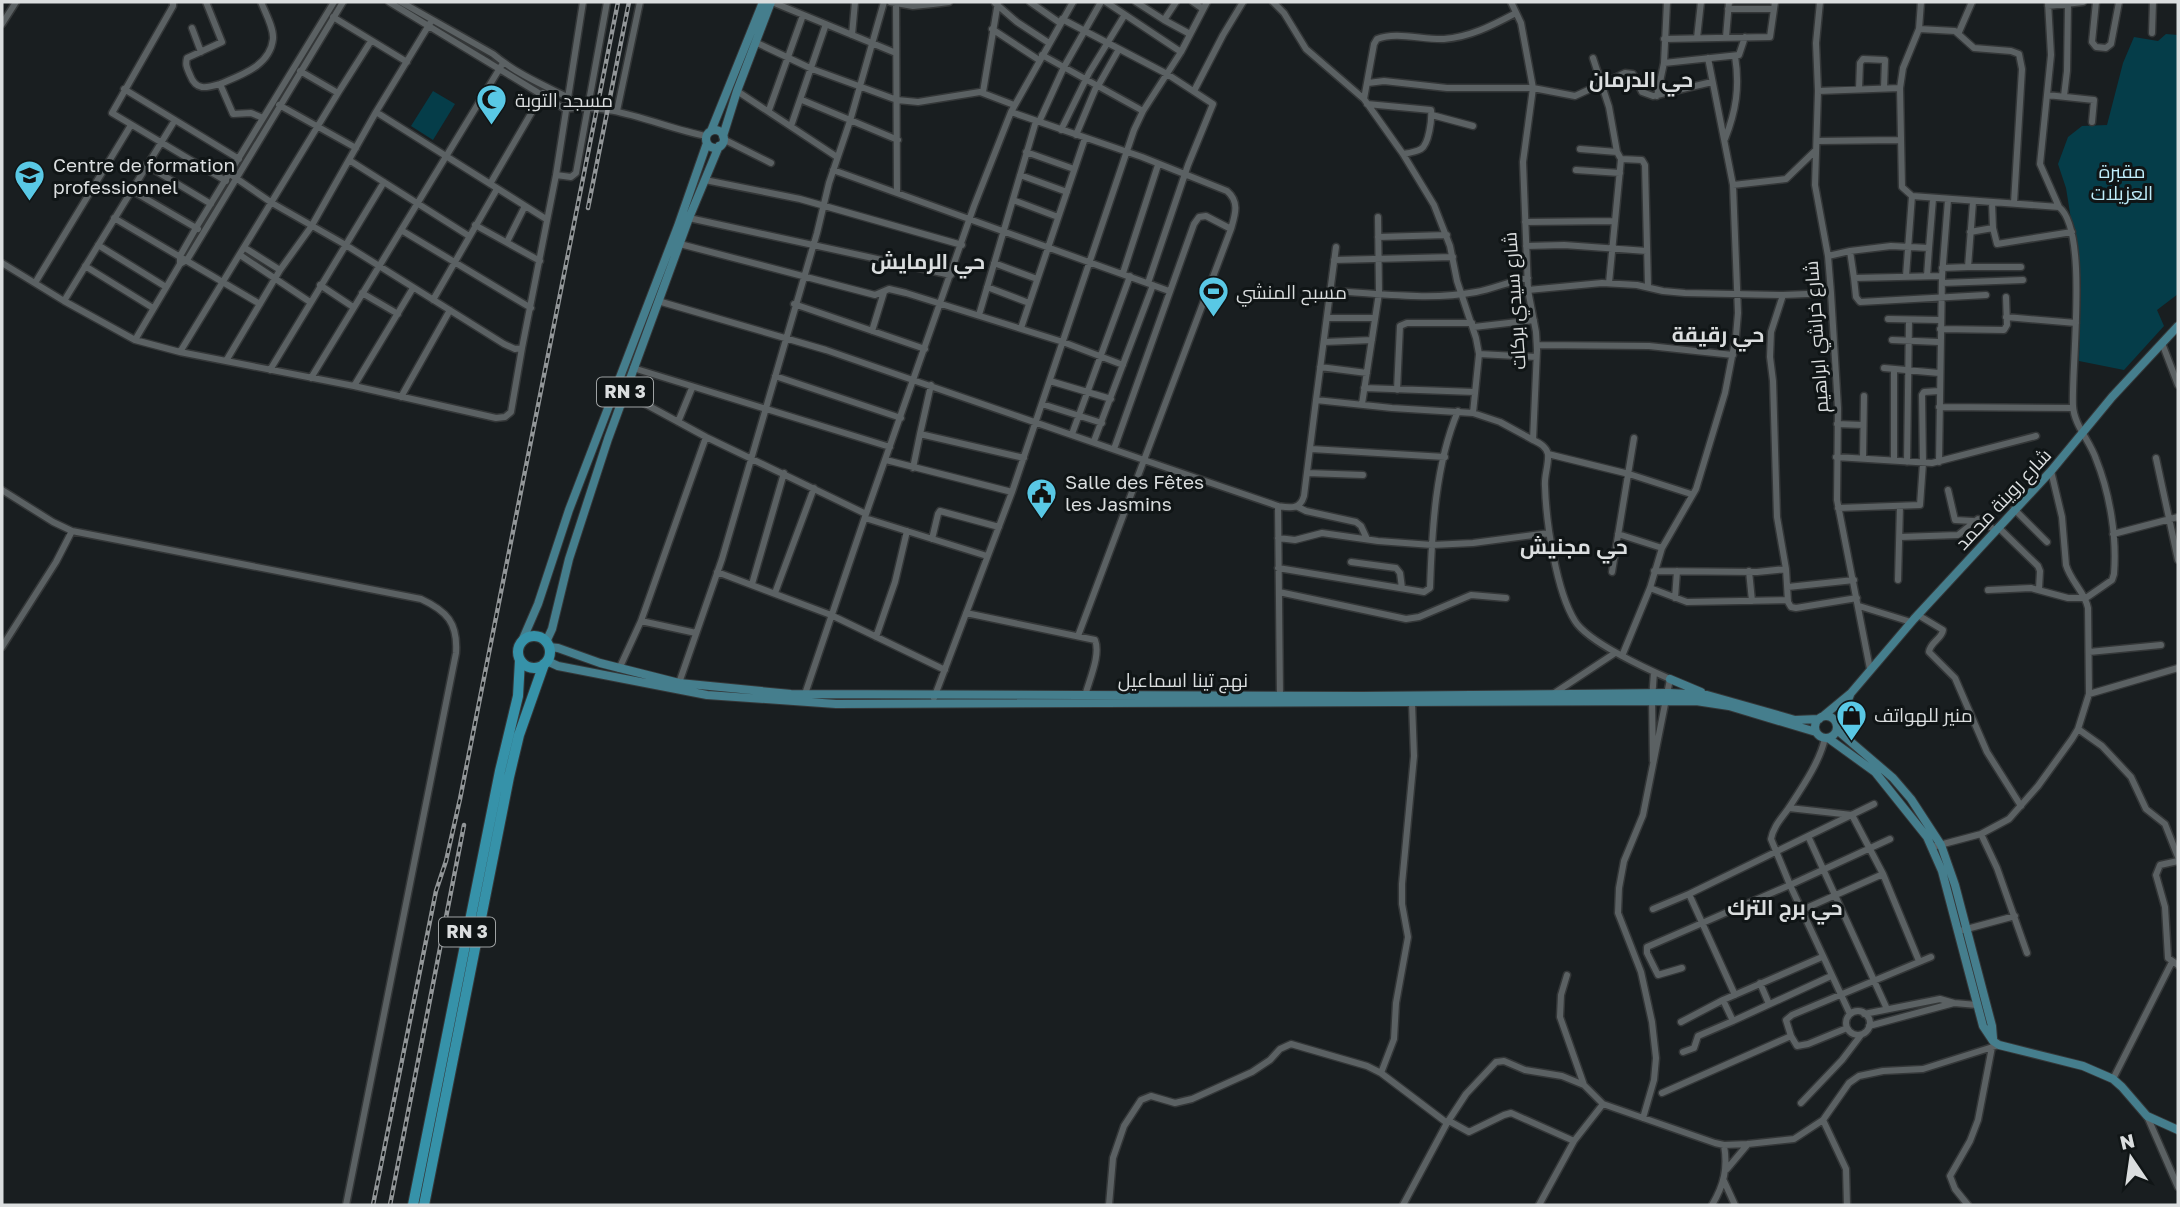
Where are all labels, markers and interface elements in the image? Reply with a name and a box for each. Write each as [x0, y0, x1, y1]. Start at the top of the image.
district label: حي الدرمان [1589, 66, 1693, 97]
mosque icon: مسجد التوبة [475, 83, 509, 127]
place label: مسجد التوبة [515, 88, 613, 112]
place label: Centre de formation professionnel [53, 153, 235, 198]
school or university icon: Centre de formation professionnel [13, 159, 47, 203]
park label: مقبرة العزيلات [2091, 159, 2153, 205]
street label: شارع سيدي بركات [1497, 231, 1534, 371]
district label: حي الرمايش [871, 248, 985, 279]
street label: شارع خراشي ابراهيم [1799, 260, 1836, 414]
sports icon: مسبح المنشي [1196, 275, 1230, 319]
place label: مسبح المنشي [1236, 280, 1347, 307]
district label: حي رقيقة [1672, 321, 1764, 352]
road number: RN 3 [597, 378, 653, 406]
street label: شارع روينة محمد [1950, 443, 2058, 556]
place label: Salle des Fêtes les Jasmins [1065, 470, 1204, 515]
public building icon: Salle des Fêtes les Jasmins [1025, 476, 1059, 520]
district label: حي مجنيش [1520, 533, 1628, 564]
street label: نهج تينا اسماعيل [1118, 668, 1248, 694]
shop icon: منير للهواتف [1834, 698, 1868, 742]
place label: منير للهواتف [1874, 703, 1973, 727]
district label: حي برج الترك [1727, 894, 1843, 925]
road number: RN 3 [439, 917, 495, 946]
north arrow [2096, 1123, 2166, 1193]
text: N [2117, 1128, 2137, 1154]

